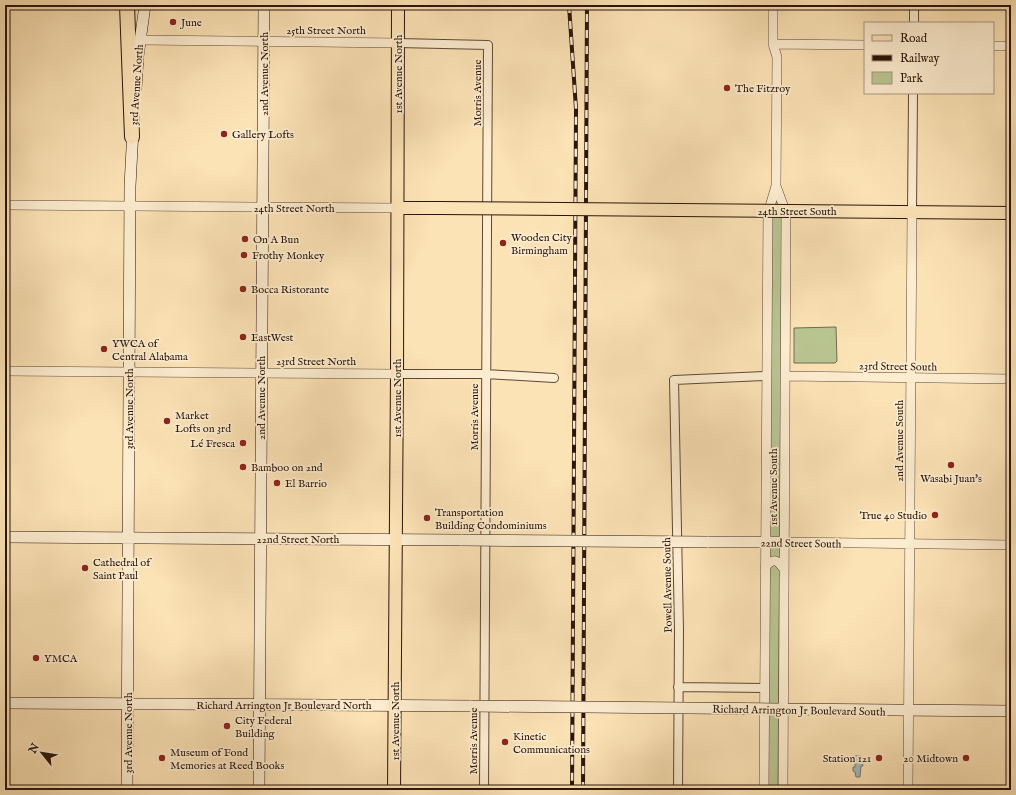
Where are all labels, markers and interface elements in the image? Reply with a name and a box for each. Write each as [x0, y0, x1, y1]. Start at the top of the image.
place label: June [179, 16, 202, 30]
marker: June [168, 17, 178, 27]
legend [864, 22, 994, 94]
street label: 25th Street North [286, 24, 366, 38]
text: Road [900, 31, 928, 46]
street label: 2nd Avenue North [258, 32, 272, 116]
street label: 1st Avenue North [392, 34, 406, 113]
street label: 3rd Avenue North [127, 44, 147, 126]
text: Railway [900, 51, 939, 66]
street label: Morris Avenue [471, 59, 485, 127]
text: Park [900, 71, 923, 86]
place label: The Fitzroy [735, 82, 791, 96]
marker: The Fitzroy [722, 83, 732, 93]
place label: Gallery Lofts [232, 128, 294, 142]
marker: Gallery Lofts [219, 129, 229, 139]
street label: 24th Street North [253, 202, 335, 216]
street label: 24th Street South [757, 205, 837, 219]
place label: Wooden City Birmingham [511, 231, 572, 258]
place label: On A Bun [253, 233, 299, 247]
marker: On A Bun [240, 234, 250, 244]
marker: Wooden City Birmingham [498, 238, 508, 248]
place label: Frothy Monkey [252, 249, 325, 263]
marker: Frothy Monkey [239, 250, 249, 260]
place label: Bocca Ristorante [251, 283, 329, 297]
marker: Bocca Ristorante [238, 284, 248, 294]
place label: EastWest [251, 331, 294, 345]
marker: EastWest [238, 332, 248, 342]
place label: YWCA of Central Alabama [112, 337, 188, 364]
marker: YWCA of Central Alabama [99, 344, 109, 354]
street label: 23rd Street North [276, 355, 356, 369]
street label: 2nd Avenue North [255, 356, 269, 440]
street label: 1st Avenue North [391, 358, 405, 437]
street label: 23rd Street South [859, 359, 937, 375]
street label: 3rd Avenue North [123, 368, 137, 450]
street label: Morris Avenue [468, 383, 482, 451]
street label: 2nd Avenue South [893, 400, 907, 482]
place label: Market Lofts on 3rd [175, 409, 231, 436]
marker: Market Lofts on 3rd [162, 416, 172, 426]
place label: Lé Fresca [190, 437, 235, 451]
marker: Lé Fresca [238, 438, 248, 448]
street label: 1st Avenue South [767, 448, 781, 526]
marker: Wasabi Juan's [946, 460, 956, 470]
place label: Bamboo on 2nd [251, 461, 323, 475]
marker: Bamboo on 2nd [238, 462, 248, 472]
place label: Wasabi Juan's [920, 472, 982, 486]
place label: El Barrio [285, 477, 327, 491]
marker: El Barrio [272, 478, 282, 488]
place label: Transportation Building Condominiums [435, 506, 547, 533]
place label: True 40 Studio [860, 509, 927, 523]
marker: True 40 Studio [930, 510, 940, 520]
marker: Transportation Building Condominiums [422, 513, 432, 523]
street label: 22nd Street North [257, 533, 340, 547]
street label: 22nd Street South [760, 536, 842, 552]
street label: Powell Avenue South [660, 537, 676, 633]
place label: Cathedral of Saint Paul [93, 556, 152, 583]
marker: Cathedral of Saint Paul [80, 563, 90, 573]
place label: YMCA [44, 652, 78, 666]
marker: YMCA [31, 653, 41, 663]
street label: 1st Avenue North [389, 681, 403, 760]
street label: 3rd Avenue North [122, 692, 136, 774]
street label: Richard Arrington Jr Boulevard North [196, 699, 372, 713]
street label: Richard Arrington Jr Boulevard South [712, 702, 886, 720]
street label: Morris Avenue [467, 707, 481, 775]
place label: City Federal Building [235, 714, 292, 741]
marker: City Federal Building [222, 721, 232, 731]
place label: Kinetic Communications [513, 730, 590, 757]
north arrow [22, 733, 62, 773]
marker: Kinetic Communications [500, 737, 510, 747]
text: N [25, 740, 43, 757]
place label: Museum of Fond Memories at Reed Books [170, 746, 284, 773]
place label: Station 121 [823, 752, 871, 766]
place label: 20 Midtown [903, 752, 958, 766]
marker: Museum of Fond Memories at Reed Books [157, 753, 167, 763]
marker: Station 121 [874, 753, 884, 763]
marker: 20 Midtown [961, 753, 971, 763]

